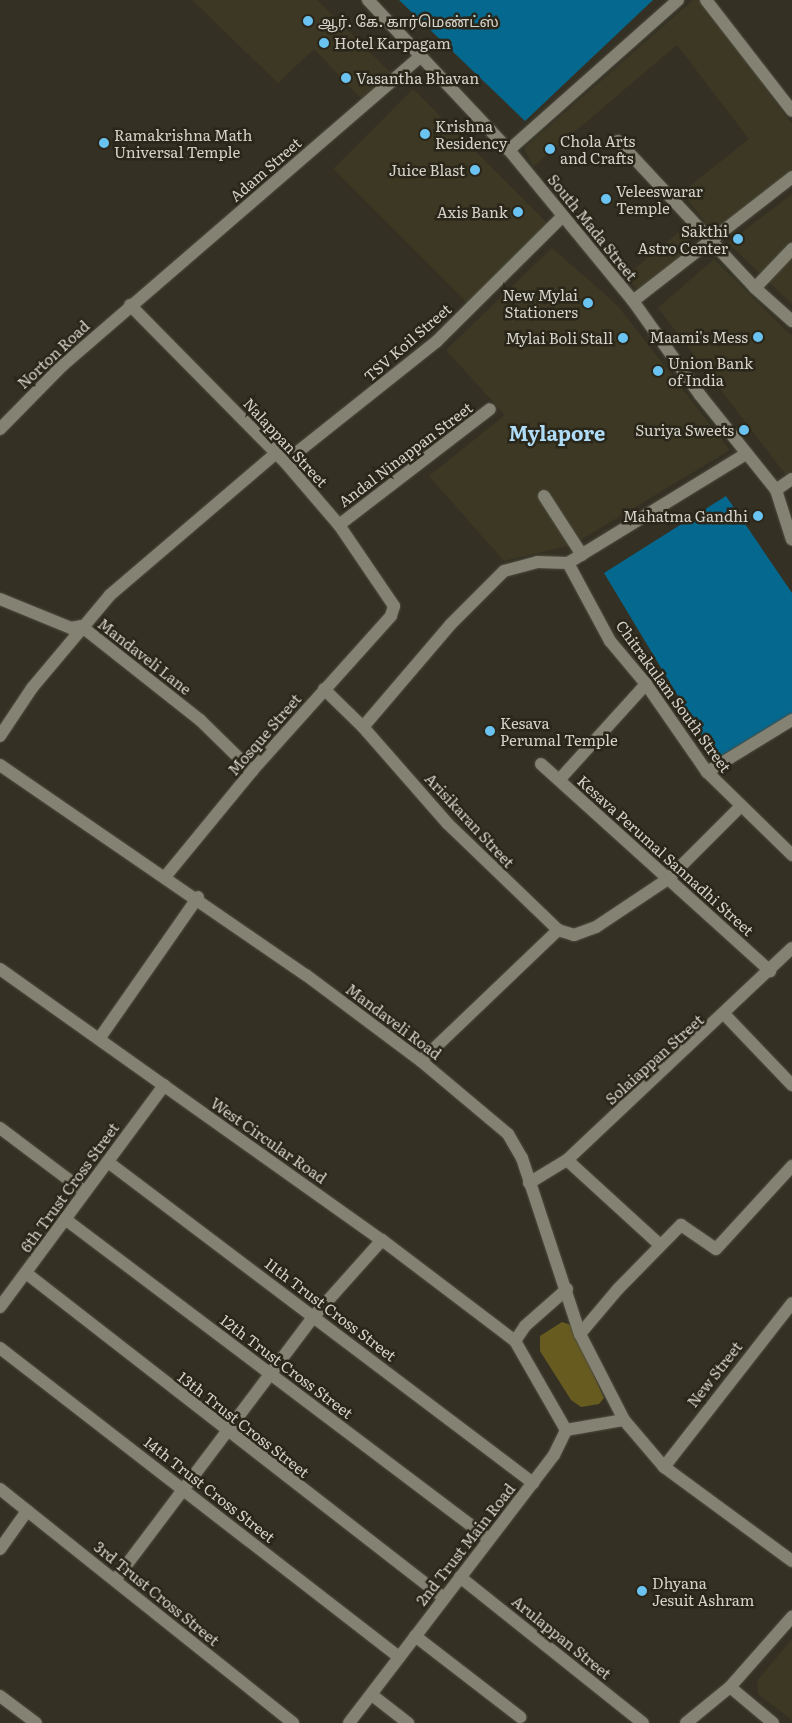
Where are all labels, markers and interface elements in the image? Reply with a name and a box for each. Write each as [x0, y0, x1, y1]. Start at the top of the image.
place label: ஆர். கே. கார்மெண்ட்ஸ் [318, 12, 499, 30]
marker: ஆர். கே. கார்மெண்ட்ஸ் [302, 15, 314, 27]
place label: Hotel Karpagam [334, 34, 451, 52]
marker: Hotel Karpagam [318, 37, 330, 49]
place label: Vasantha Bhavan [356, 69, 479, 87]
marker: Vasantha Bhavan [340, 72, 352, 84]
place label: Krishna Residency [435, 116, 507, 151]
place label: Ramakrishna Math Universal Temple [114, 125, 252, 160]
marker: Krishna Residency [419, 128, 431, 140]
place label: Chola Arts and Crafts [560, 131, 635, 166]
street label: Adam Street [226, 133, 304, 205]
marker: Ramakrishna Math Universal Temple [98, 137, 110, 149]
marker: Chola Arts and Crafts [544, 143, 556, 155]
place label: Juice Blast [389, 161, 465, 179]
marker: Juice Blast [469, 164, 481, 176]
street label: South Mada Street [545, 170, 641, 284]
place label: Veleeswarar Temple [616, 181, 703, 216]
marker: Veleeswarar Temple [600, 193, 612, 205]
place label: Axis Bank [437, 203, 508, 221]
marker: Axis Bank [512, 206, 524, 218]
place label: Sakthi Astro Center [638, 221, 728, 256]
marker: Sakthi Astro Center [732, 233, 744, 245]
place label: New Mylai Stationers [503, 285, 578, 320]
marker: New Mylai Stationers [582, 297, 594, 309]
street label: TSV Koil Street [360, 299, 454, 385]
street label: Norton Road [13, 316, 93, 392]
place label: Maami's Mess [649, 328, 748, 346]
place label: Mylai Boli Stall [506, 329, 613, 347]
marker: Maami's Mess [752, 331, 764, 343]
marker: Mylai Boli Stall [617, 332, 629, 344]
place label: Union Bank of India [668, 353, 753, 388]
marker: Union Bank of India [652, 365, 664, 377]
street label: Nalappan Street [240, 394, 332, 490]
street label: Andal Ninappan Street [335, 398, 475, 510]
district label: Mylapore [509, 420, 605, 444]
place label: Suriya Sweets [635, 421, 734, 439]
marker: Suriya Sweets [738, 424, 750, 436]
place label: Mahatma Gandhi [623, 507, 748, 525]
marker: Mahatma Gandhi [752, 510, 764, 522]
street label: Mandaveli Lane [95, 614, 195, 698]
street label: Chitrakulam South Street [613, 617, 735, 775]
street label: Mosque Street [224, 690, 304, 778]
place label: Kesava Perumal Temple [500, 713, 618, 748]
marker: Kesava Perumal Temple [484, 725, 496, 737]
street label: Arisikaran Street [422, 769, 518, 871]
street label: Kesava Perumal Sannadhi Street [574, 771, 758, 939]
street label: Mandaveli Road [343, 979, 445, 1063]
street label: Solaiappan Street [601, 1010, 707, 1108]
street label: West Circular Road [208, 1093, 330, 1187]
street label: 6th Trust Cross Street [16, 1119, 122, 1255]
street label: 11th Trust Cross Street [262, 1254, 400, 1364]
street label: 12th Trust Cross Street [217, 1310, 357, 1422]
street label: New Street [683, 1338, 745, 1410]
street label: 13th Trust Cross Street [175, 1367, 313, 1481]
street label: 14th Trust Cross Street [141, 1432, 279, 1546]
street label: 2nd Trust Main Road [412, 1479, 518, 1609]
street label: 3rd Trust Cross Street [91, 1537, 223, 1649]
place label: Dhyana Jesuit Ashram [652, 1573, 754, 1608]
marker: Dhyana Jesuit Ashram [636, 1585, 648, 1597]
street label: Arulappan Street [509, 1591, 615, 1683]

